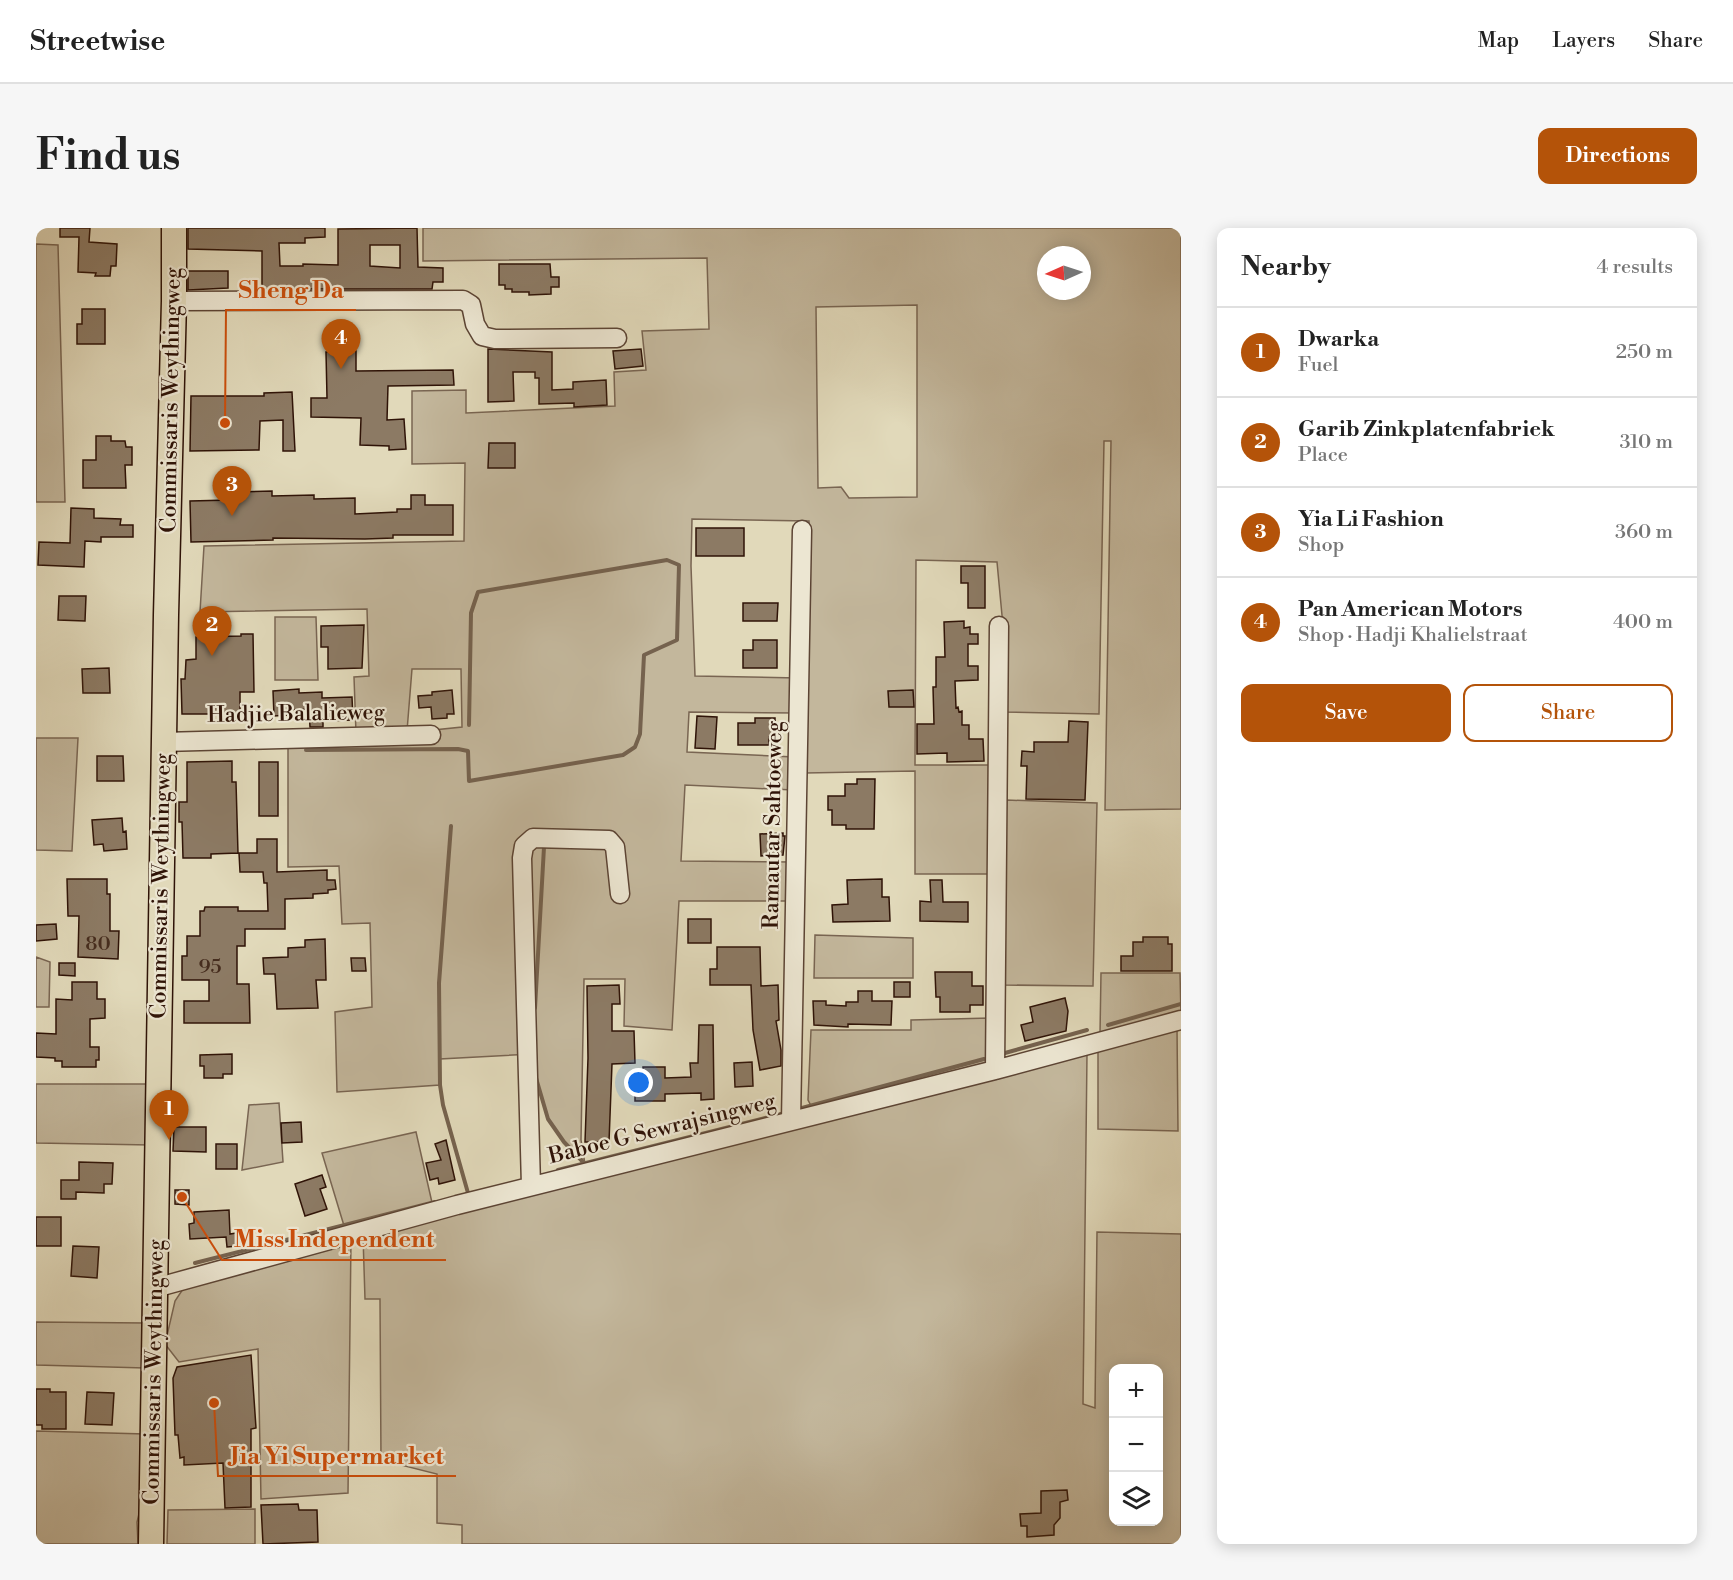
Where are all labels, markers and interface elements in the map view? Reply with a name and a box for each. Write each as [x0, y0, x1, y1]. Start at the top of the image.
text: Streetwise [30, 24, 165, 59]
text: Map [1478, 28, 1519, 54]
text: Layers [1552, 28, 1615, 54]
text: Share [1648, 28, 1703, 54]
button: Directions [1538, 128, 1697, 184]
text: Find us [36, 130, 180, 183]
north arrow [1037, 246, 1091, 300]
text: Nearby [1241, 251, 1331, 283]
text: 4 results [1596, 255, 1673, 280]
street label: Commissaris Weythingweg [155, 266, 187, 533]
callout: Sheng Da [226, 268, 356, 310]
text: Sheng Da [238, 276, 345, 306]
pin: 4 [322, 320, 360, 369]
text: Dwarka [1298, 326, 1379, 353]
text: 1 [1256, 340, 1265, 365]
text: 250 m [1616, 340, 1673, 365]
text: Fuel [1298, 353, 1338, 378]
text: Garib Zinkplatenfabriek [1298, 416, 1555, 443]
text: 2 [1254, 430, 1267, 455]
text: 310 m [1620, 430, 1673, 455]
text: Place [1298, 443, 1348, 468]
pin: 3 [212, 466, 252, 516]
text: Yia Li Fashion [1298, 506, 1444, 533]
text: 3 [1254, 520, 1267, 545]
text: 360 m [1615, 520, 1673, 545]
text: Shop [1298, 533, 1344, 558]
text: Pan American Motors [1298, 596, 1522, 623]
pin: 2 [192, 606, 231, 656]
text: 4 [1254, 610, 1267, 635]
text: 400 m [1613, 610, 1673, 635]
text: Shop · Hadji Khalielstraat [1298, 623, 1528, 648]
button: Save [1241, 684, 1451, 742]
button: Share [1463, 684, 1673, 742]
street label: Hadjie Balalieweg [207, 699, 386, 729]
street label: Ramautar Sahtoeweg [758, 720, 788, 929]
street label: Commissaris Weythingweg [145, 752, 177, 1019]
house number: 80 [85, 932, 111, 957]
house number: 95 [198, 955, 222, 980]
your location [624, 1068, 653, 1097]
street label: Baboe G Sewrajsingweg [545, 1088, 779, 1171]
pin: 1 [150, 1090, 188, 1140]
callout: Miss Independent [222, 1218, 446, 1260]
text: Miss Independent [234, 1225, 435, 1255]
street label: Commissaris Weythingweg [138, 1238, 170, 1505]
map controls [1109, 1364, 1163, 1526]
button: + [1109, 1364, 1163, 1418]
button: − [1109, 1418, 1163, 1472]
callout: Jia Yi Supermarket [218, 1434, 456, 1476]
text: Jia Yi Supermarket [227, 1442, 444, 1472]
button: layers [1109, 1472, 1163, 1526]

